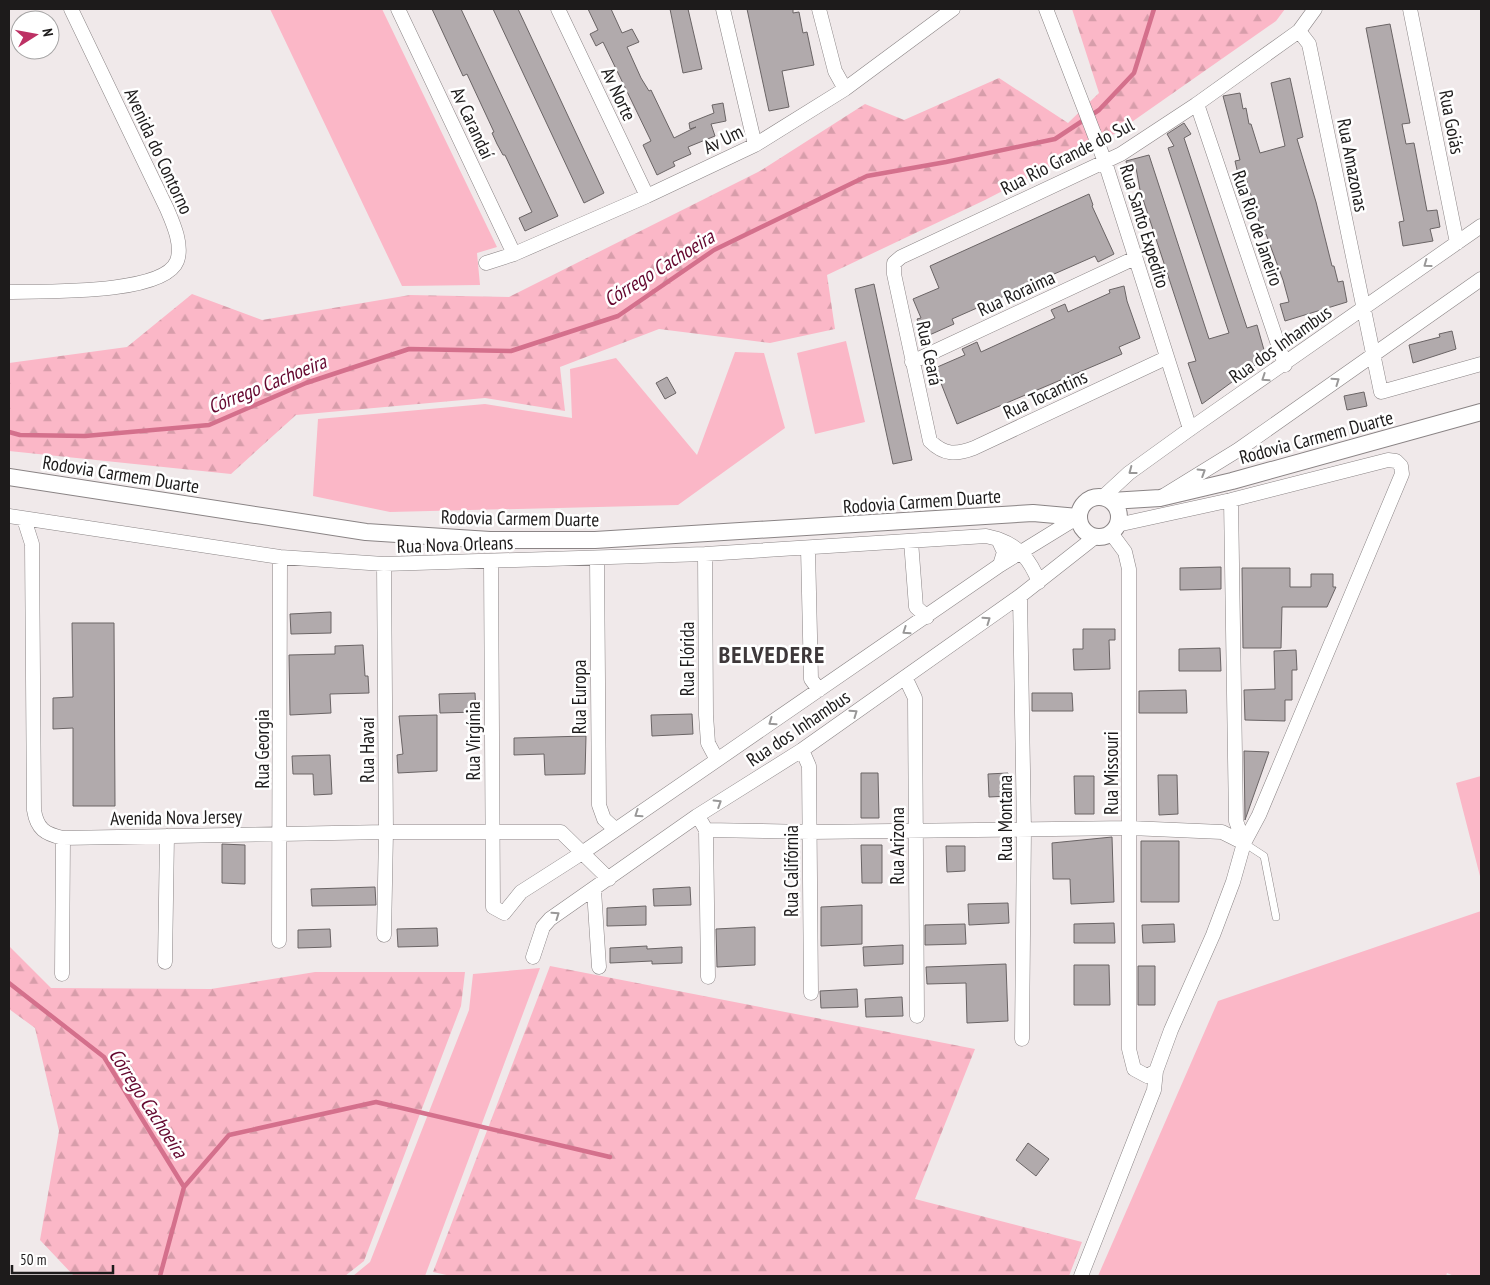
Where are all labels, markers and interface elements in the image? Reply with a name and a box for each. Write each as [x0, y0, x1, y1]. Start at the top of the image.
north arrow [10, 10, 60, 60]
text: N [38, 27, 57, 38]
street label: Av Norte [596, 63, 642, 125]
street label: Av Carandaí [446, 83, 500, 163]
street label: Avenida do Contorno [119, 84, 199, 218]
street label: Rua Goiás [1434, 88, 1470, 156]
street label: Rua Rio Grande do Sul [996, 112, 1138, 200]
street label: Rua Amazonas [1332, 116, 1374, 214]
street label: Av Um [699, 119, 747, 159]
street label: Rua Santo Expedito [1115, 161, 1175, 291]
street label: Rua Rio de Janeiro [1227, 167, 1289, 289]
water label: Córrego Cachoeira [599, 223, 720, 312]
one-way arrow [1423, 258, 1433, 267]
street label: Rua Roraima [974, 265, 1058, 321]
street label: Rua dos Inhambus [1224, 300, 1336, 388]
street label: Rua Ceará [911, 319, 949, 387]
water label: Córrego Cachoeira [204, 348, 331, 420]
street label: Rua Tocantins [999, 364, 1091, 424]
one-way arrow [1261, 372, 1271, 381]
one-way arrow [1330, 378, 1340, 387]
street label: Rodovia Carmem Duarte [1236, 405, 1396, 469]
street label: Rodovia Carmem Duarte [41, 450, 201, 498]
one-way arrow [1128, 465, 1138, 474]
one-way arrow [1196, 469, 1205, 478]
street label: Rodovia Carmem Duarte [842, 483, 1002, 518]
street label: Rodovia Carmem Duarte [441, 505, 599, 531]
street label: Rua Nova Orleans [396, 530, 514, 558]
one-way arrow [981, 617, 991, 626]
street label: Rua Flórida [675, 622, 699, 696]
one-way arrow [903, 625, 912, 634]
district label: BELVEDERE [719, 639, 825, 670]
street label: Rua Europa [567, 660, 591, 734]
street label: Rua dos Inhambus [742, 685, 854, 771]
street label: Rua Virgínia [461, 701, 485, 781]
street label: Rua Georgia [250, 709, 274, 789]
one-way arrow [848, 710, 858, 719]
one-way arrow [768, 716, 778, 725]
street label: Rua Havaí [355, 717, 379, 783]
street label: Rua Missouri [1099, 731, 1123, 815]
street label: Rua Montana [993, 775, 1017, 861]
one-way arrow [713, 799, 722, 809]
street label: Avenida Nova Jersey [110, 804, 243, 830]
street label: Rua Arizona [885, 807, 909, 885]
one-way arrow [634, 808, 644, 817]
street label: Rua Califórnia [779, 825, 803, 917]
one-way arrow [550, 912, 560, 921]
water label: Córrego Cachoeira [103, 1043, 194, 1163]
scale bar [12, 1242, 114, 1274]
text: 50 m [20, 1250, 46, 1269]

